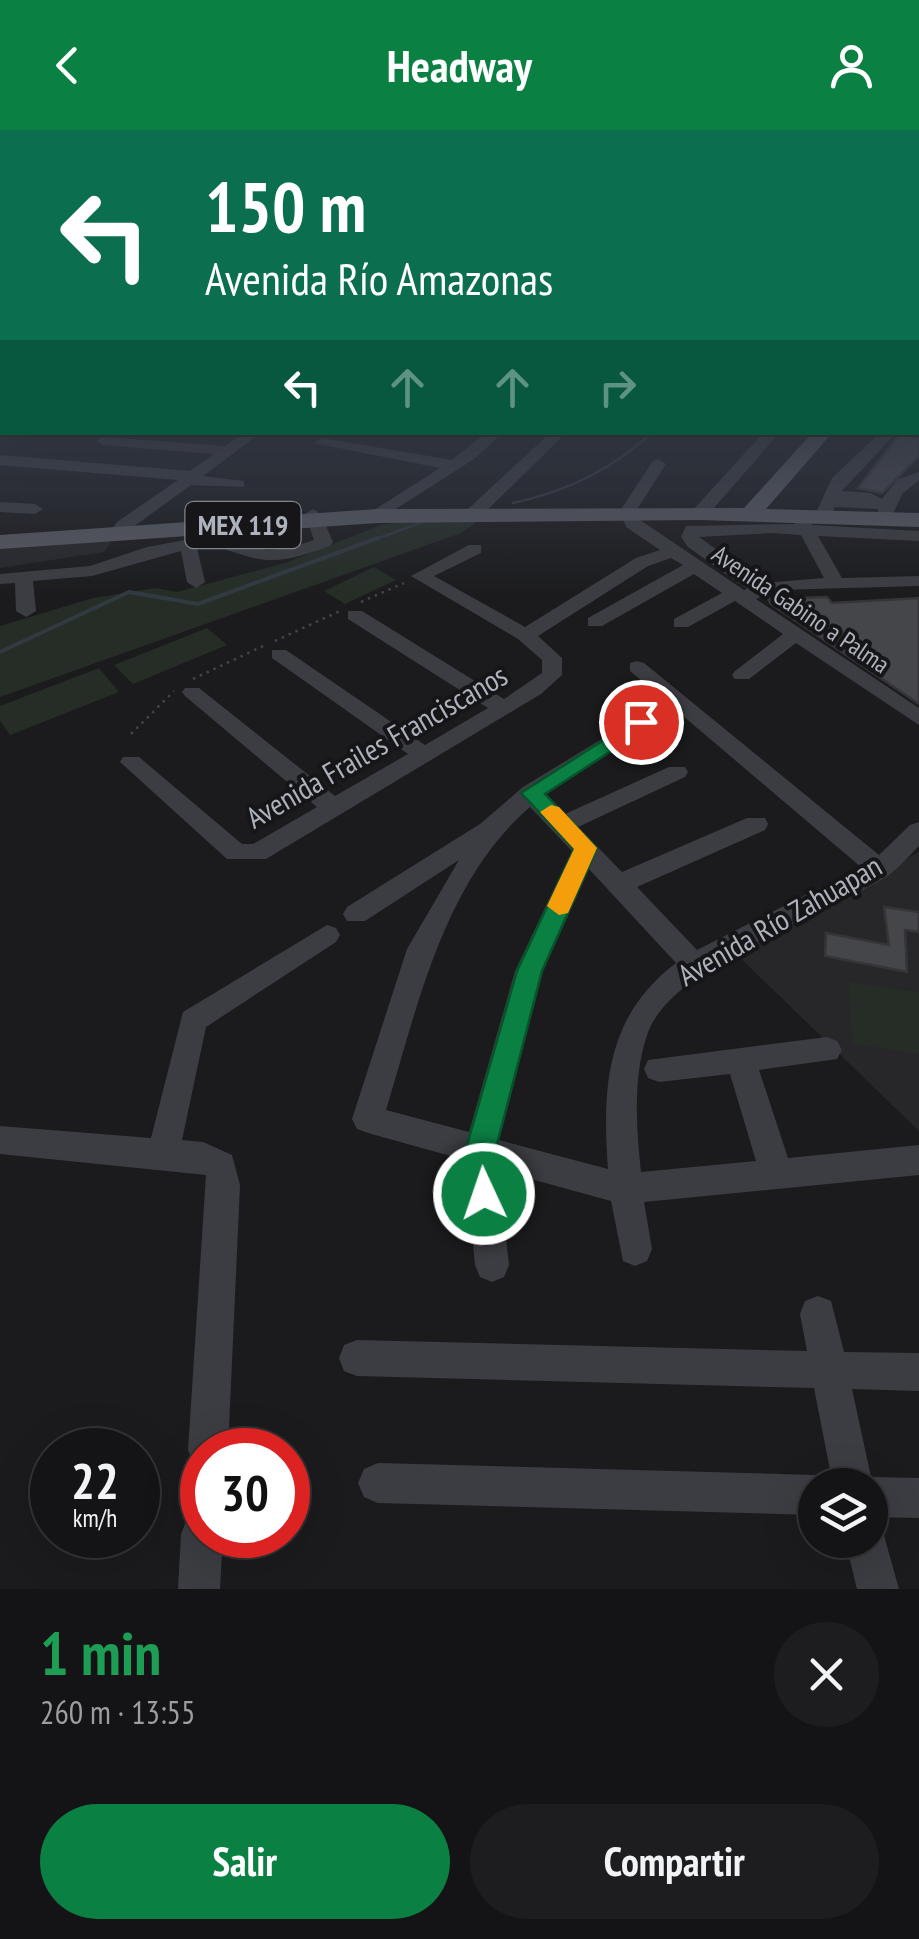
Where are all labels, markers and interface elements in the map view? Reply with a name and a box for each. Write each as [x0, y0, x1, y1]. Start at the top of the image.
text: Headway [387, 36, 532, 94]
icon: back [40, 38, 95, 93]
icon: person [824, 38, 879, 93]
text: 150 m [205, 161, 366, 251]
icon: left [40, 170, 170, 300]
text: Avenida Río Amazonas [205, 249, 553, 307]
icon: left [275, 360, 330, 415]
icon: ahead [380, 360, 435, 415]
icon: ahead [485, 360, 540, 415]
icon: right [590, 360, 645, 415]
road number: MEX 119 [186, 502, 300, 548]
street label: Avenida Gabino a Palma [706, 538, 896, 680]
street label: Avenida Frailes Franciscanos [239, 655, 514, 836]
pin [599, 680, 684, 765]
icon: arrive [614, 695, 669, 750]
street label: Avenida Río Zahuapan [670, 846, 888, 994]
position arrow [432, 1142, 536, 1246]
speed limit sign: 30 [180, 1428, 310, 1558]
text: 22 [71, 1448, 119, 1513]
map controls [798, 1468, 888, 1558]
button: layers [798, 1468, 888, 1558]
text: km/h [73, 1502, 117, 1534]
text: 1 min [40, 1614, 161, 1692]
button: close [774, 1622, 879, 1727]
text: 260 m · 13:55 [40, 1691, 195, 1733]
button: Salir [40, 1804, 450, 1919]
button: Compartir [470, 1804, 879, 1919]

